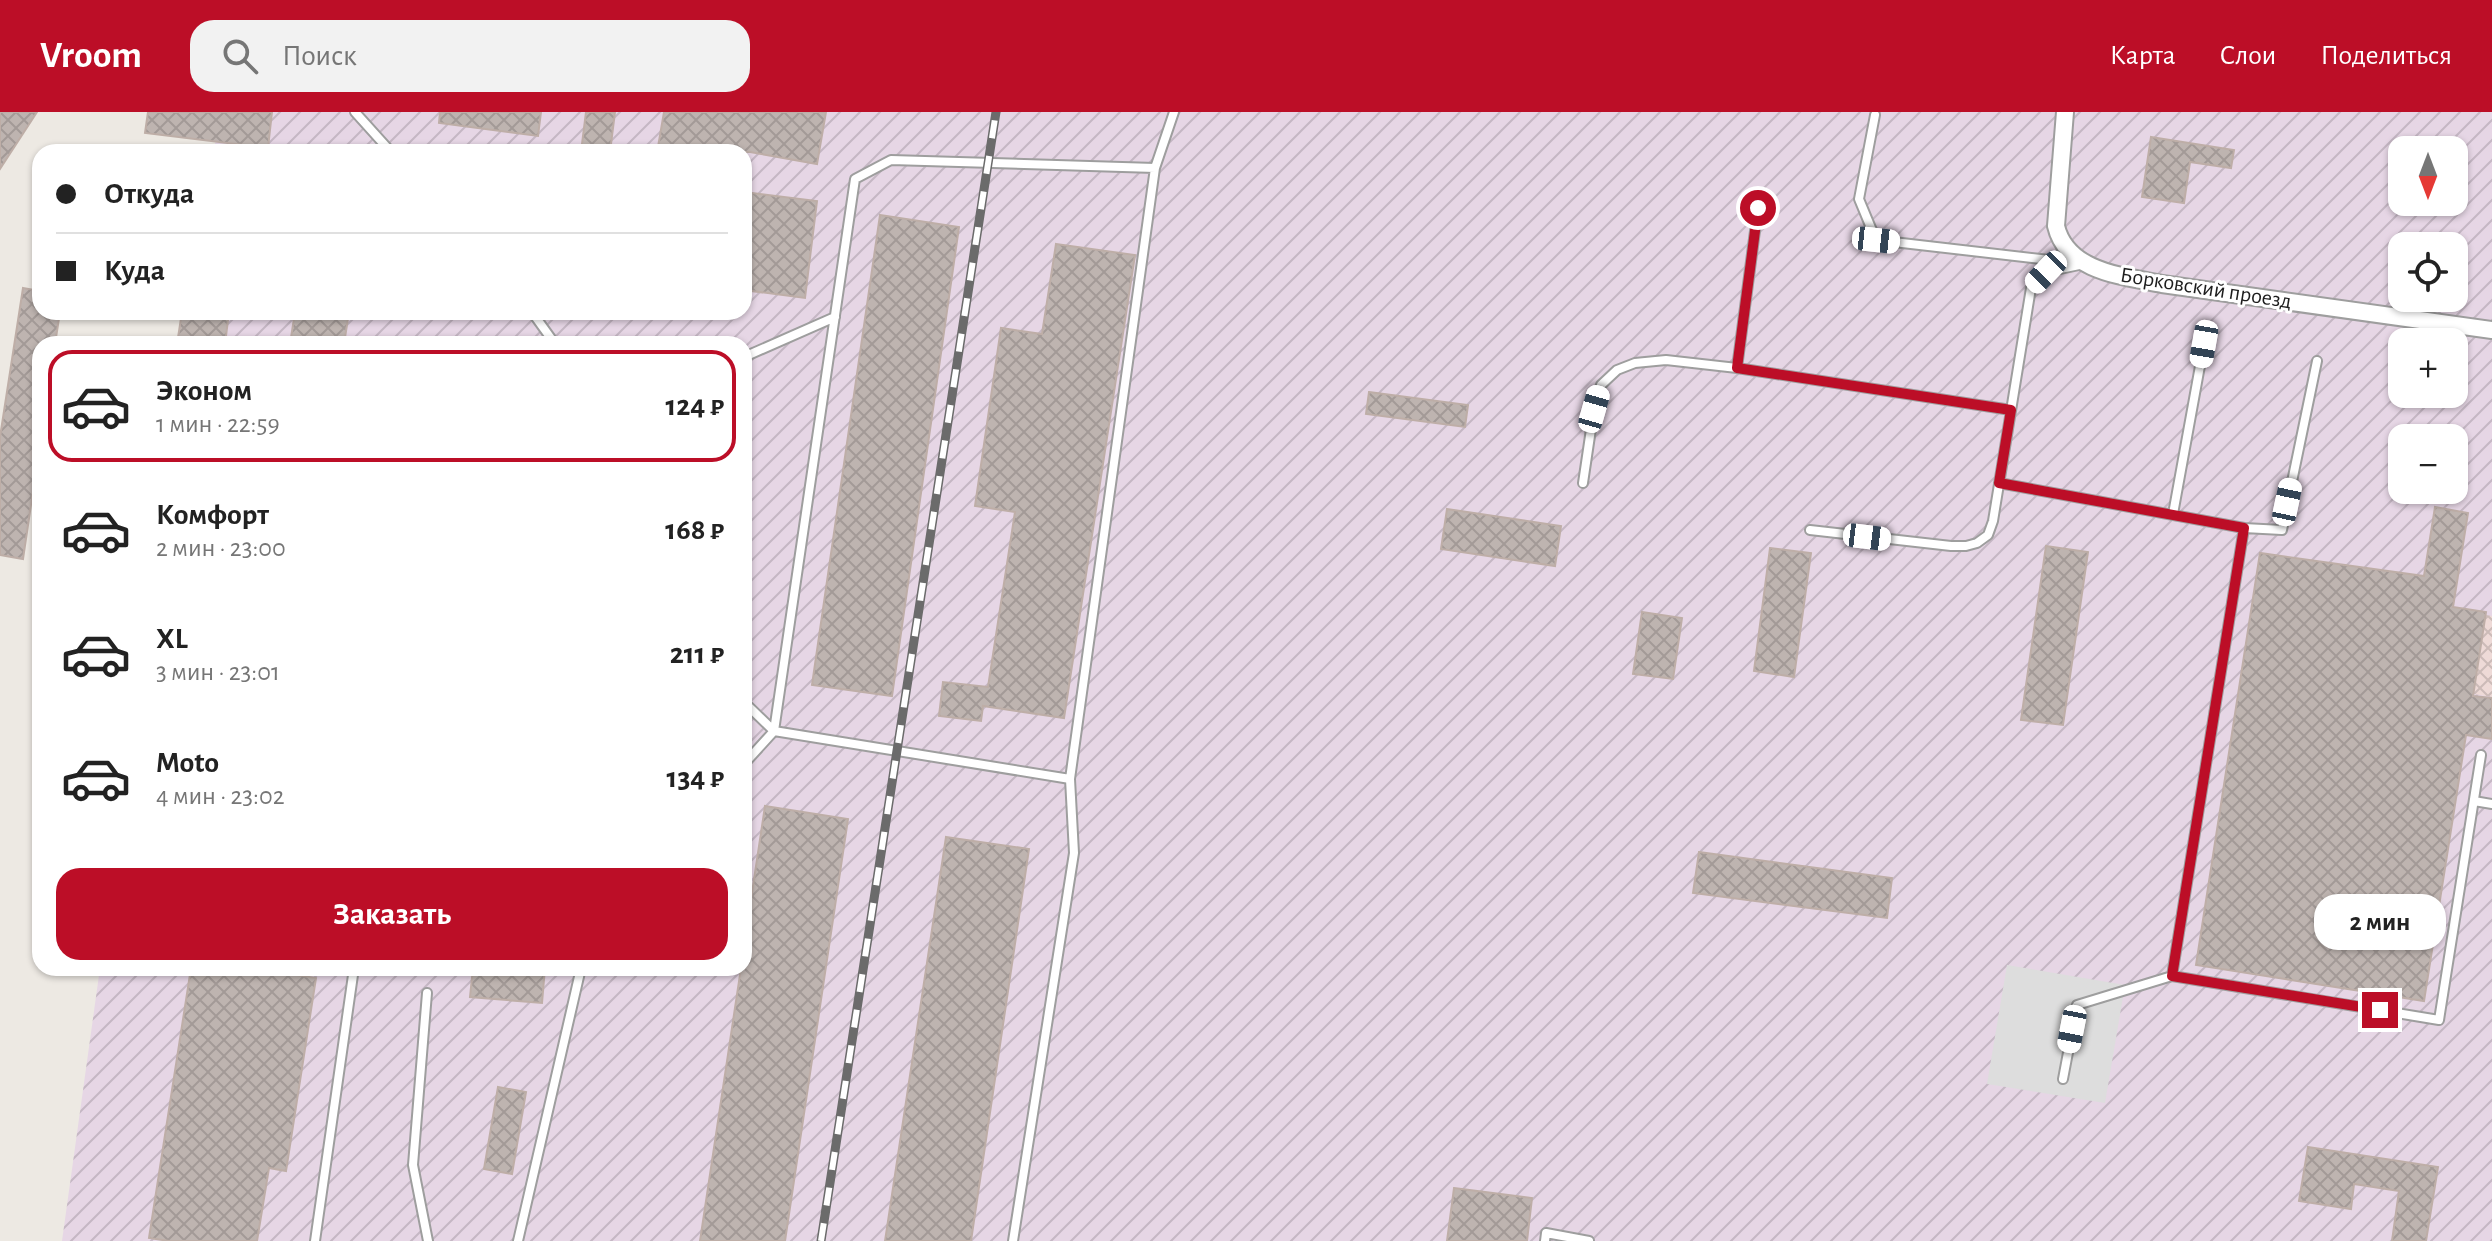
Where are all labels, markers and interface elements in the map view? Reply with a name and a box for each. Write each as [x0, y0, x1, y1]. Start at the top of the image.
search box [190, 20, 750, 92]
icon: search [218, 34, 262, 78]
text: Vroom [40, 37, 142, 75]
text: Поиск [282, 41, 357, 71]
text: Карта [2110, 42, 2176, 70]
text: Слои [2220, 42, 2276, 70]
text: Поделиться [2320, 42, 2452, 70]
north arrow [2388, 136, 2468, 216]
map controls [2388, 136, 2468, 504]
text: Откуда [104, 179, 194, 209]
route start [1740, 190, 1776, 226]
car [1851, 226, 1901, 254]
button: locate [2388, 232, 2468, 312]
car [2021, 246, 2071, 298]
text: Куда [104, 256, 165, 286]
street label: Борковский проезд [2119, 264, 2293, 312]
car [2188, 318, 2220, 370]
button: + [2388, 328, 2468, 408]
icon: car [60, 370, 132, 442]
text: Эконом [156, 376, 252, 406]
car [1576, 383, 1612, 435]
text: 124 ₽ [665, 391, 724, 421]
text: 1 мин · 22:59 [156, 411, 280, 437]
button: − [2388, 424, 2468, 504]
car [2270, 476, 2304, 528]
icon: car [60, 494, 132, 566]
text: Комфорт [156, 500, 269, 530]
text: 168 ₽ [665, 515, 724, 545]
car [1842, 522, 1892, 552]
text: 2 мин · 23:00 [156, 535, 286, 561]
icon: car [60, 618, 132, 690]
text: XL [156, 624, 188, 654]
text: 211 ₽ [670, 639, 724, 669]
text: 3 мин · 23:01 [156, 659, 280, 685]
icon: car [60, 742, 132, 814]
text: Moto [156, 748, 219, 778]
text: 134 ₽ [667, 763, 724, 793]
text: 4 мин · 23:02 [156, 783, 285, 809]
button: Заказать [56, 868, 728, 960]
callout: 2 мин [2314, 894, 2446, 950]
text: 2 мин [2350, 909, 2410, 935]
route end [2362, 992, 2398, 1028]
car [2056, 1003, 2088, 1055]

